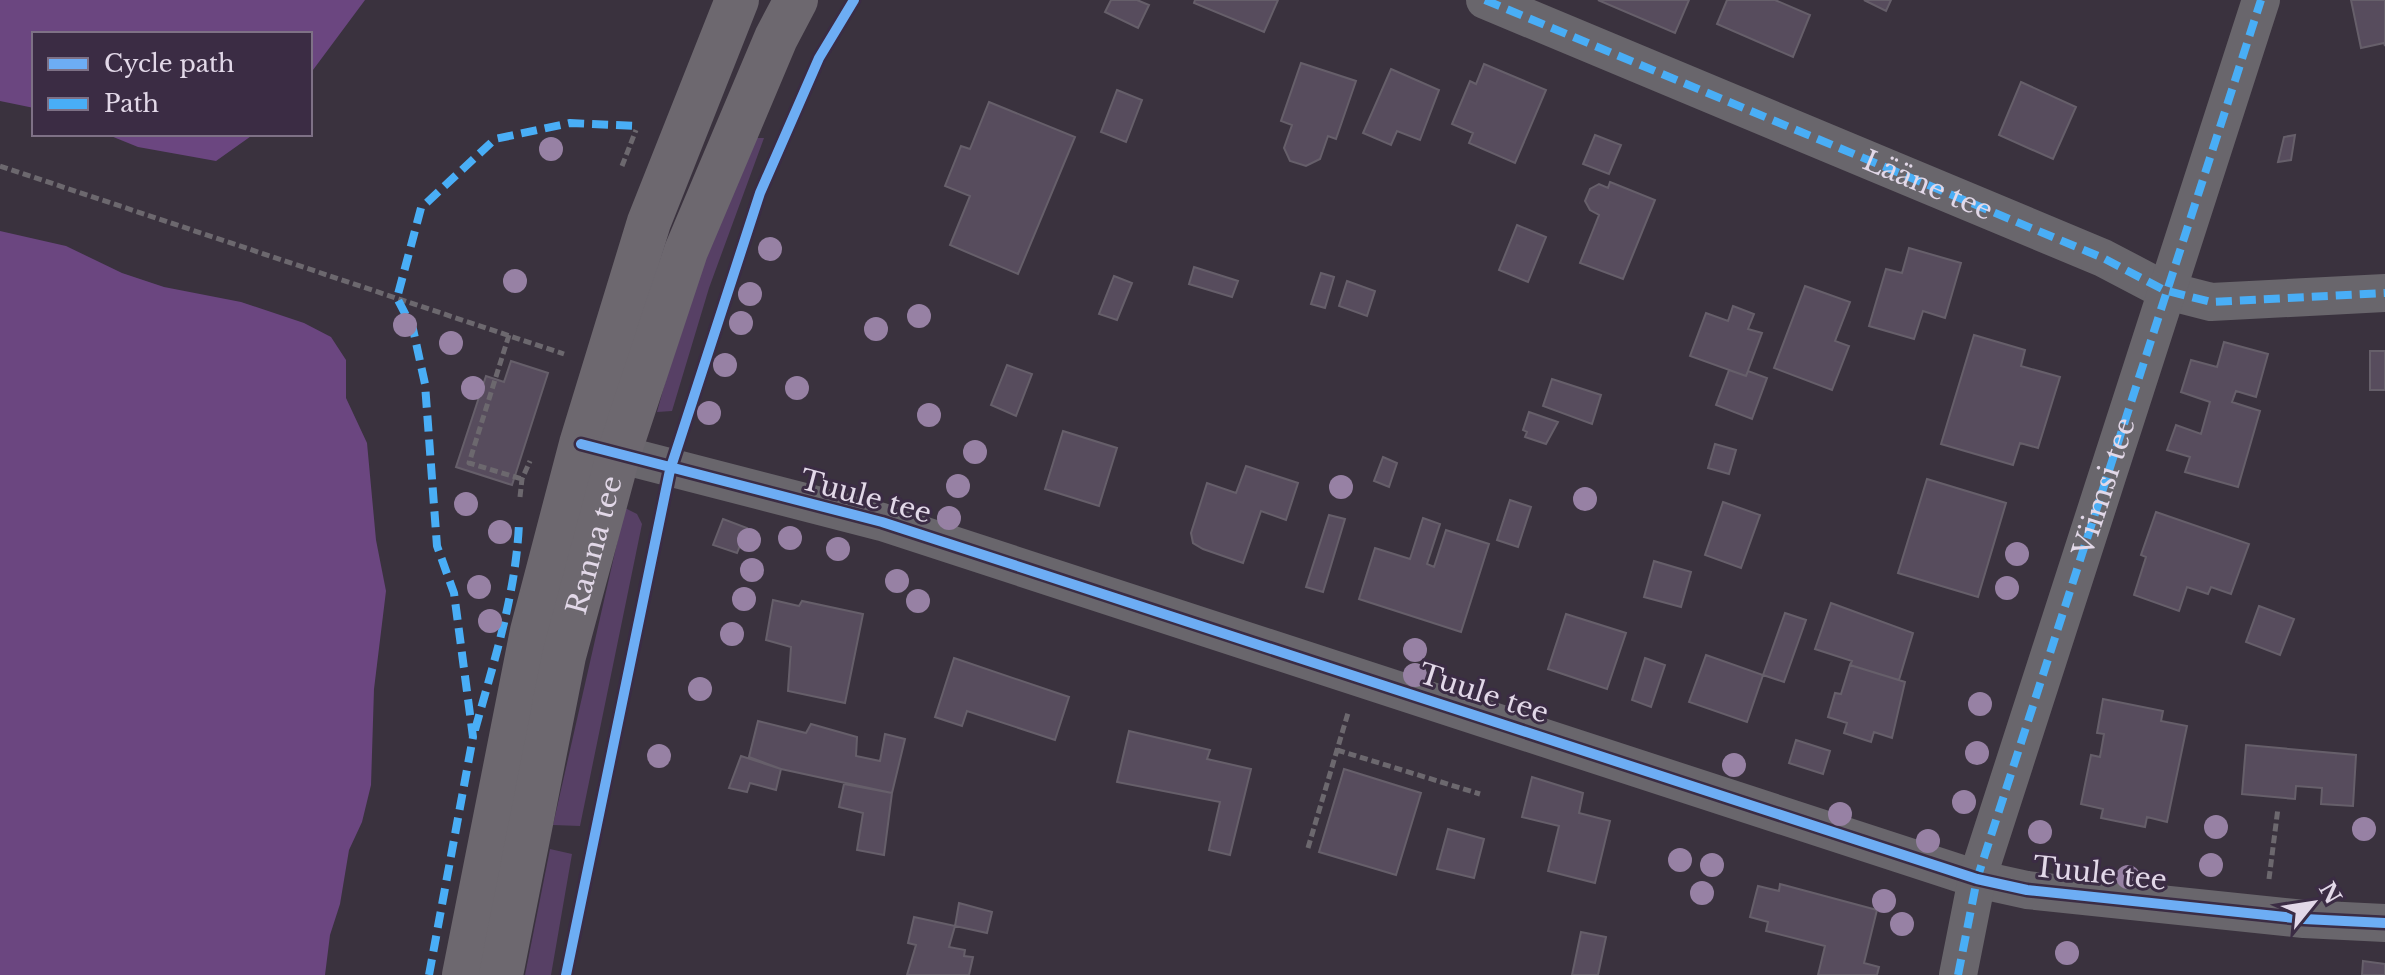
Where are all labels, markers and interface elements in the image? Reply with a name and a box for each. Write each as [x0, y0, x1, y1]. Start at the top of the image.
legend [32, 32, 312, 136]
text: Cycle path [104, 49, 235, 78]
text: Path [104, 89, 159, 118]
street label: Lääne tee [1858, 143, 1998, 228]
street label: Viimsi tee [2065, 413, 2143, 562]
street label: Tuule tee [797, 462, 935, 531]
street label: Ranna tee [559, 472, 630, 618]
street label: Tuule tee [1415, 656, 1553, 731]
street label: Tuule tee [2031, 849, 2169, 898]
north arrow [2273, 863, 2353, 943]
text: N [2313, 878, 2347, 909]

